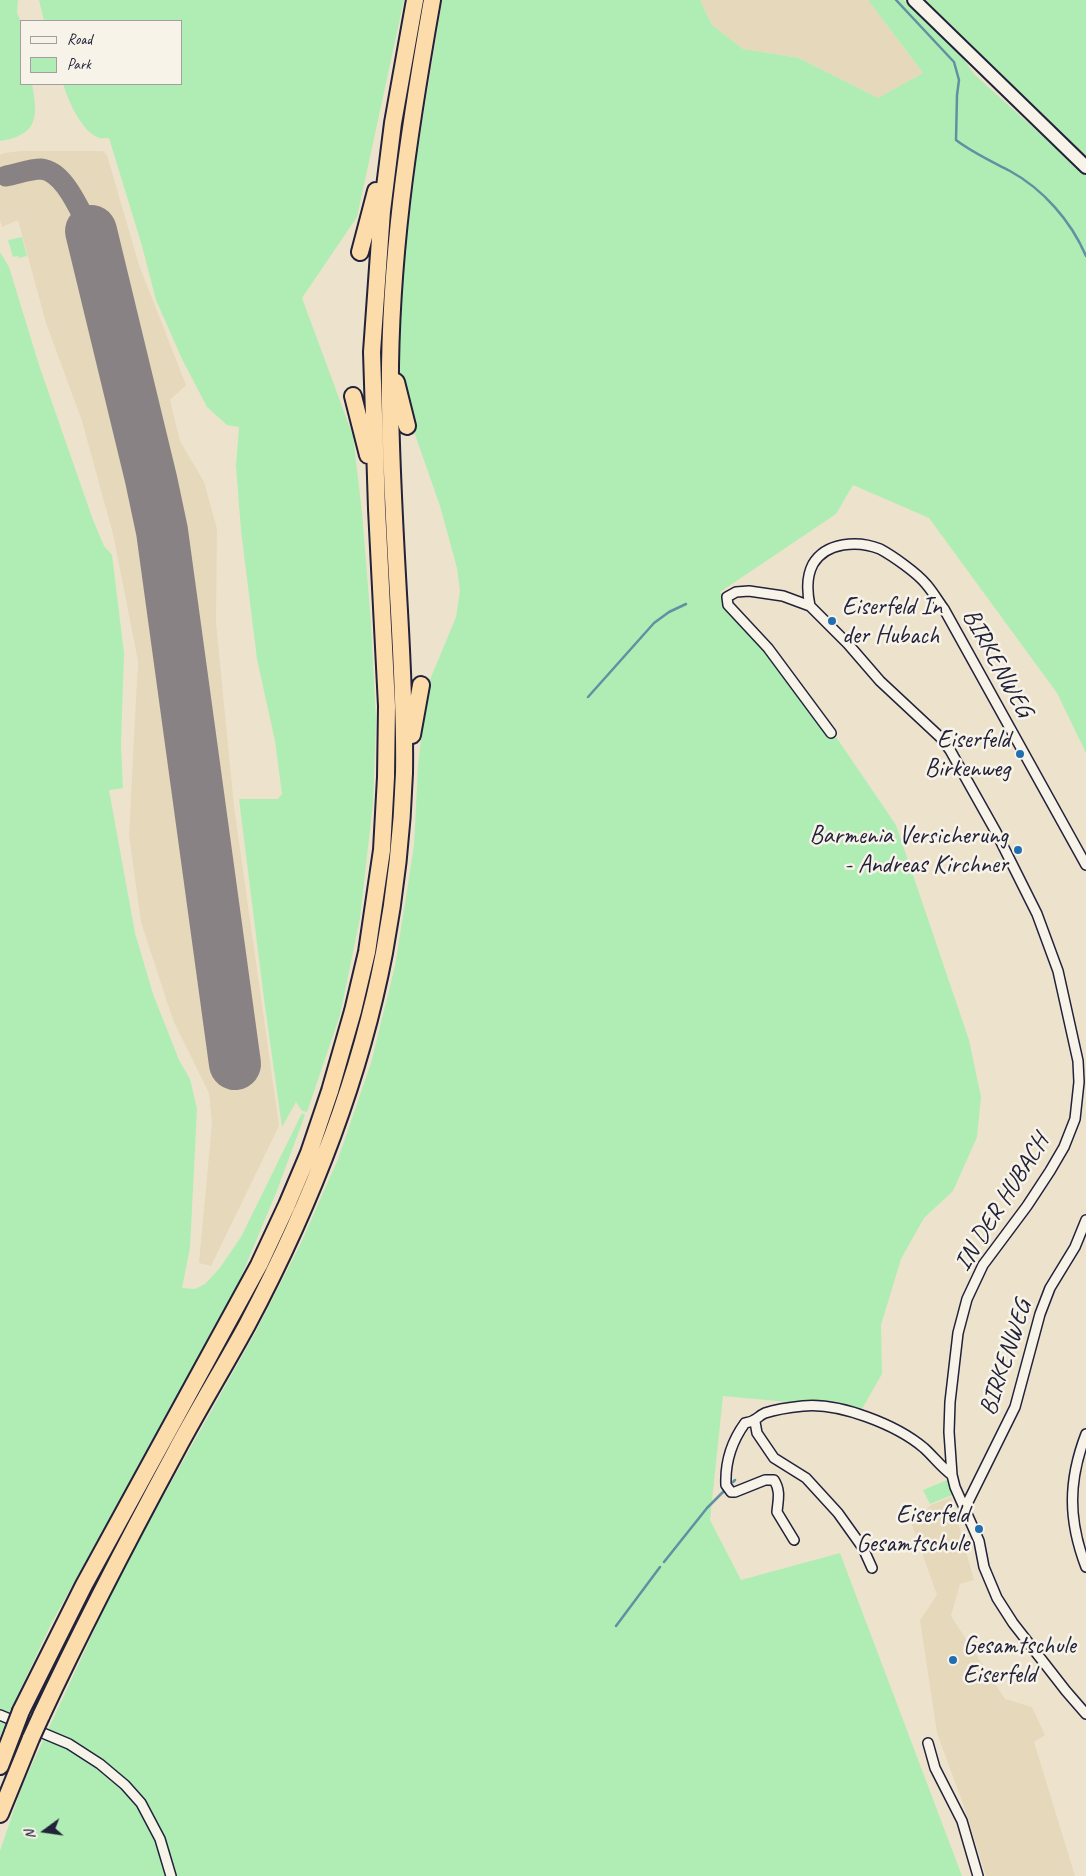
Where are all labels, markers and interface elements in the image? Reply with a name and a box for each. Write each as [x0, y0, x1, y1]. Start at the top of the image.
legend [20, 20, 182, 85]
text: Road [67, 30, 92, 49]
text: Park [67, 55, 91, 74]
place label: Eiserfeld In der Hubach [842, 592, 942, 651]
street label: BIRKENWEG [955, 604, 1039, 722]
marker: Eiserfeld In der Hubach [826, 615, 838, 627]
place label: Eiserfeld Birkenweg [925, 725, 1010, 784]
marker: Eiserfeld Birkenweg [1014, 748, 1026, 760]
place label: Barmenia Versicherung - Andreas Kirchner [810, 821, 1008, 880]
marker: Barmenia Versicherung - Andreas Kirchner [1012, 844, 1024, 856]
street label: IN DER HUBACH [948, 1129, 1056, 1277]
street label: BIRKENWEG [973, 1297, 1039, 1419]
place label: Eiserfeld Gesamtschule [856, 1500, 969, 1559]
marker: Eiserfeld Gesamtschule [973, 1523, 985, 1535]
place label: Gesamtschule Eiserfeld [963, 1631, 1076, 1690]
marker: Gesamtschule Eiserfeld [947, 1654, 959, 1666]
north arrow [20, 1806, 70, 1856]
text: N [21, 1828, 39, 1841]

